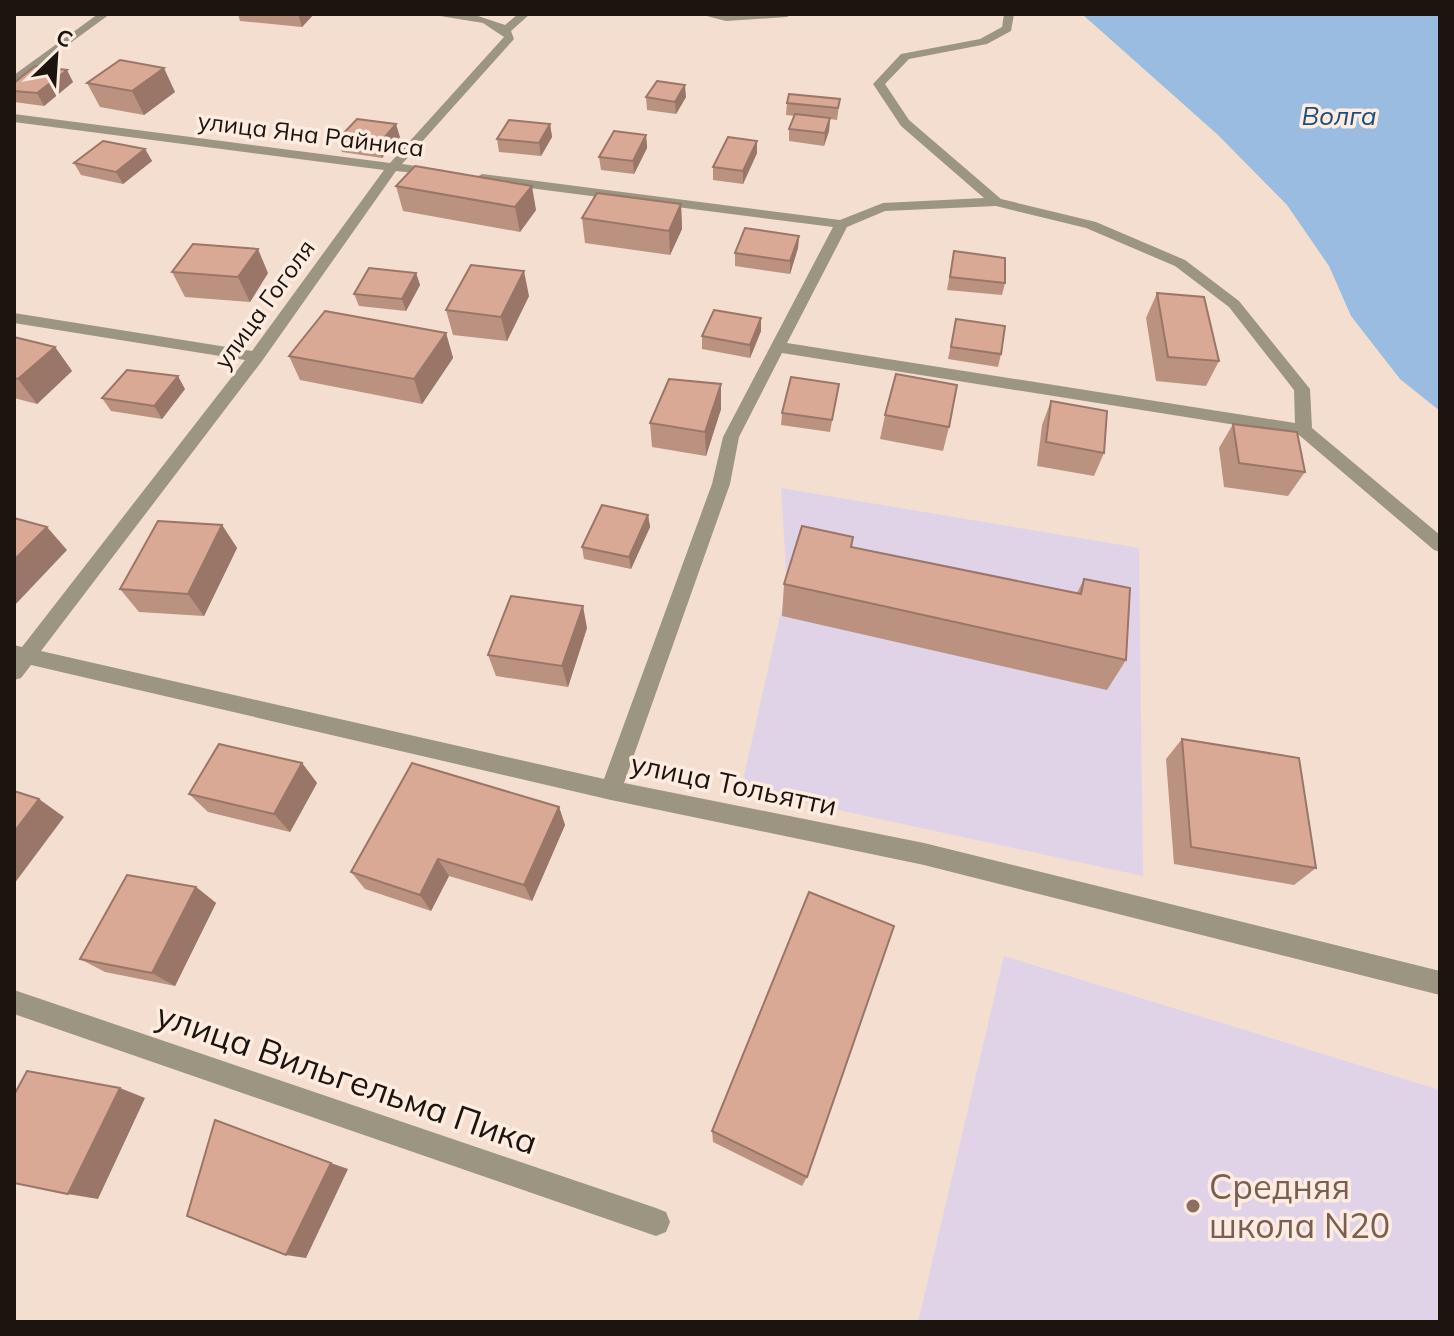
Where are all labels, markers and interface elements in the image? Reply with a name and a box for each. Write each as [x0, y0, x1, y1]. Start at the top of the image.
north arrow [16, 16, 96, 96]
text: С [52, 22, 77, 54]
water label: Волга [1301, 99, 1377, 132]
street label: улица Яна Райниса [196, 105, 426, 163]
street label: улица Гоголя [207, 234, 321, 374]
street label: улица Тольятти [628, 745, 840, 823]
street label: улица Вильгельма Пика [151, 993, 543, 1163]
place label: Средняя школа N20 [1209, 1165, 1390, 1247]
marker: Средняя школа N20 [1184, 1197, 1202, 1215]

